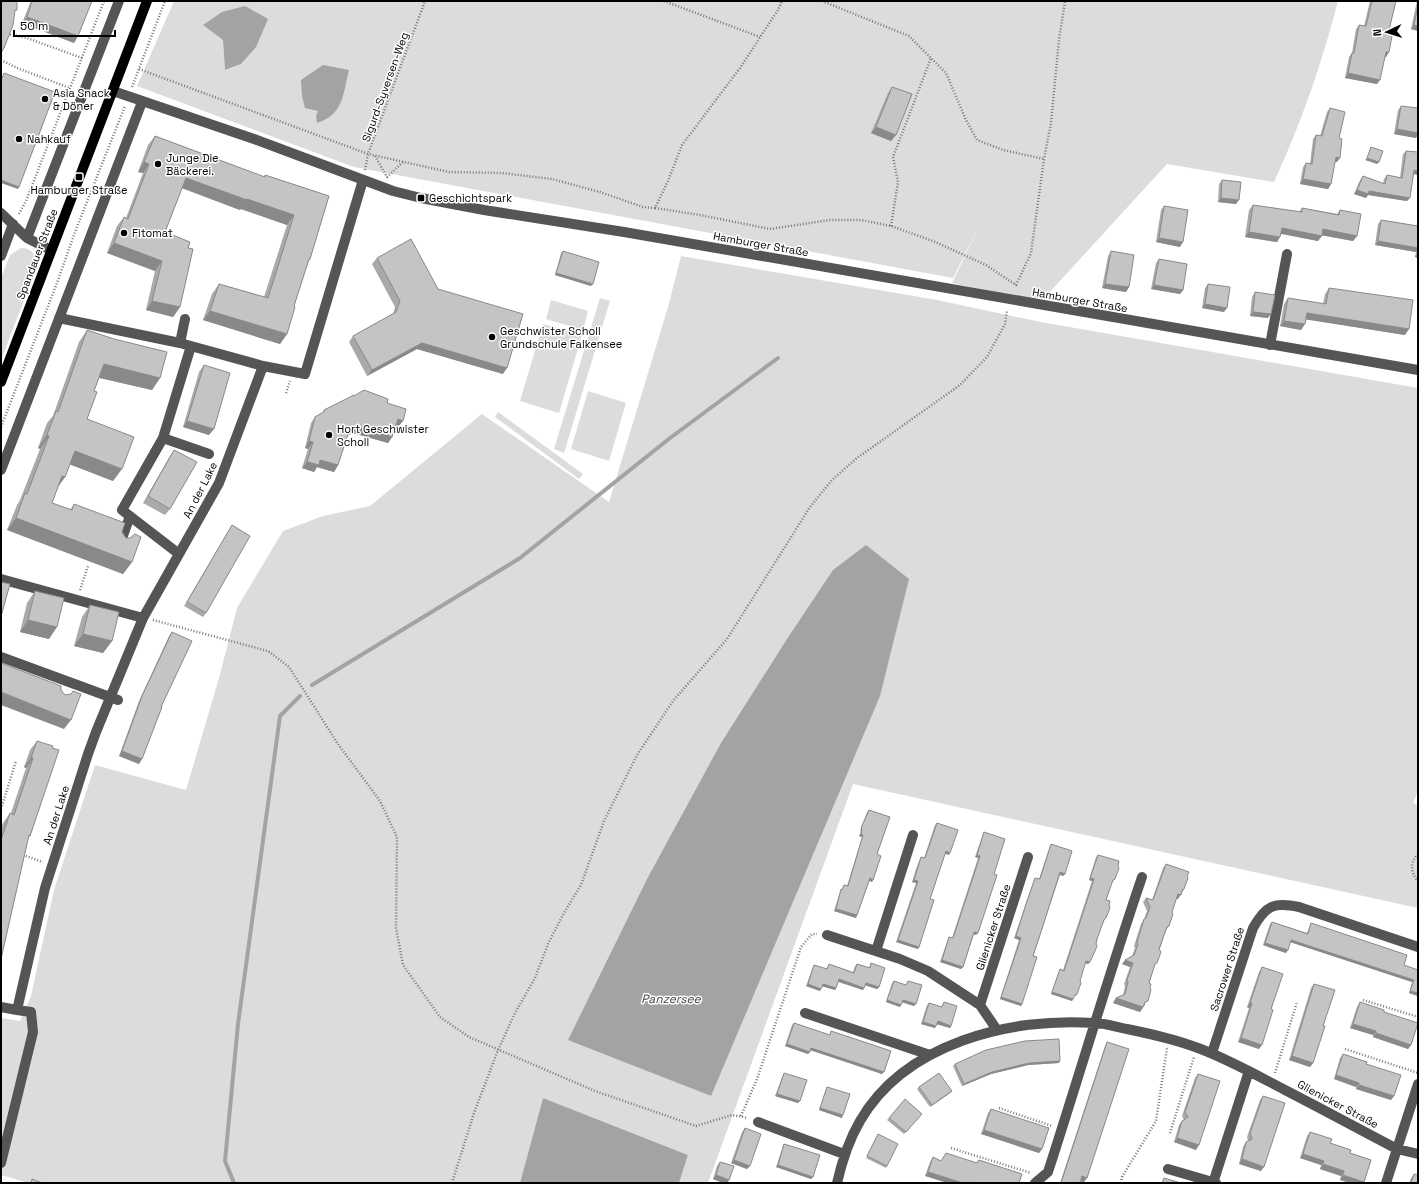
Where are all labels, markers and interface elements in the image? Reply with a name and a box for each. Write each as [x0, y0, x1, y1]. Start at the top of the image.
scale bar [14, 12, 115, 38]
north arrow [1367, 12, 1407, 52]
text: 50 m [20, 18, 48, 34]
text: N [1370, 29, 1384, 37]
street label: Sigurd-Syversen-Weg [359, 30, 411, 144]
place label: Asia Snack & Döner [53, 86, 110, 113]
marker: Asia Snack & Döner [40, 94, 50, 104]
place label: Nahkauf [27, 132, 71, 146]
marker: Nahkauf [14, 134, 24, 144]
place label: Junge Die Bäckerei. [166, 151, 219, 178]
marker: Junge Die Bäckerei. [153, 159, 163, 169]
marker: Hamburger Straße [74, 172, 84, 182]
place label: Hamburger Straße [31, 183, 127, 197]
place label: Geschichtspark [429, 191, 512, 205]
marker: Geschichtspark [416, 193, 426, 203]
street label: Spandauer Straße [13, 207, 61, 301]
place label: Fitomat [132, 226, 173, 240]
marker: Fitomat [119, 228, 129, 238]
street label: Hamburger Straße [712, 229, 810, 259]
street label: Hamburger Straße [1031, 285, 1129, 315]
place label: Geschwister Scholl Grundschule Falkensee [500, 324, 622, 351]
marker: Geschwister Scholl Grundschule Falkensee [487, 332, 497, 342]
place label: Hort Geschwister Scholl [337, 422, 429, 449]
marker: Hort Geschwister Scholl [324, 430, 334, 440]
street label: An der Lake [180, 459, 220, 521]
street label: An der Lake [40, 784, 72, 846]
street label: Glienicker Straße [972, 882, 1014, 972]
street label: Sacrower Straße [1207, 925, 1247, 1013]
water label: Panzersee [641, 991, 702, 1007]
street label: Glienicker Straße [1295, 1077, 1381, 1131]

